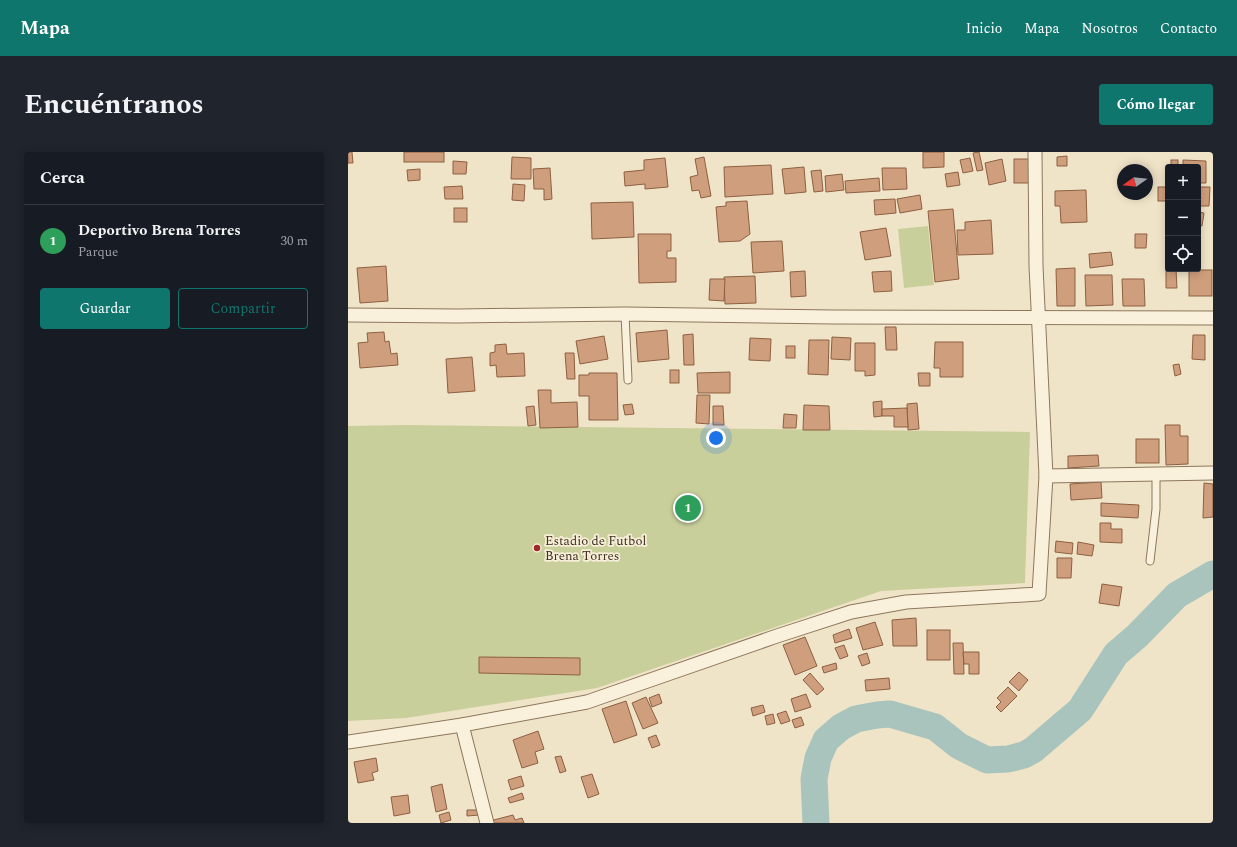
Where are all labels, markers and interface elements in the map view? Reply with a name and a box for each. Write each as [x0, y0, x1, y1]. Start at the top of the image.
text: Mapa [20, 14, 70, 43]
text: Inicio [966, 18, 1002, 39]
text: Mapa [1024, 18, 1059, 39]
text: Nosotros [1081, 18, 1138, 39]
text: Contacto [1160, 18, 1217, 39]
text: Encuéntranos [24, 83, 204, 126]
button: Cómo llegar [1099, 84, 1213, 125]
north arrow [1117, 164, 1153, 200]
map controls [1165, 164, 1201, 272]
button: + [1165, 164, 1201, 200]
text: Cerca [40, 165, 85, 191]
button: − [1165, 200, 1201, 236]
text: Deportivo Brena Torres [78, 219, 241, 242]
text: 1 [49, 231, 57, 251]
text: 30 m [281, 231, 308, 251]
button: locate [1165, 236, 1201, 272]
text: Parque [78, 242, 118, 262]
button: Guardar [40, 288, 170, 329]
button: Compartir [178, 288, 308, 329]
your location [706, 428, 726, 448]
pin: 1 [675, 493, 701, 523]
place label: Estadio de Futbol Brena Torres [545, 531, 646, 566]
marker: Estadio de Futbol Brena Torres [532, 543, 542, 553]

